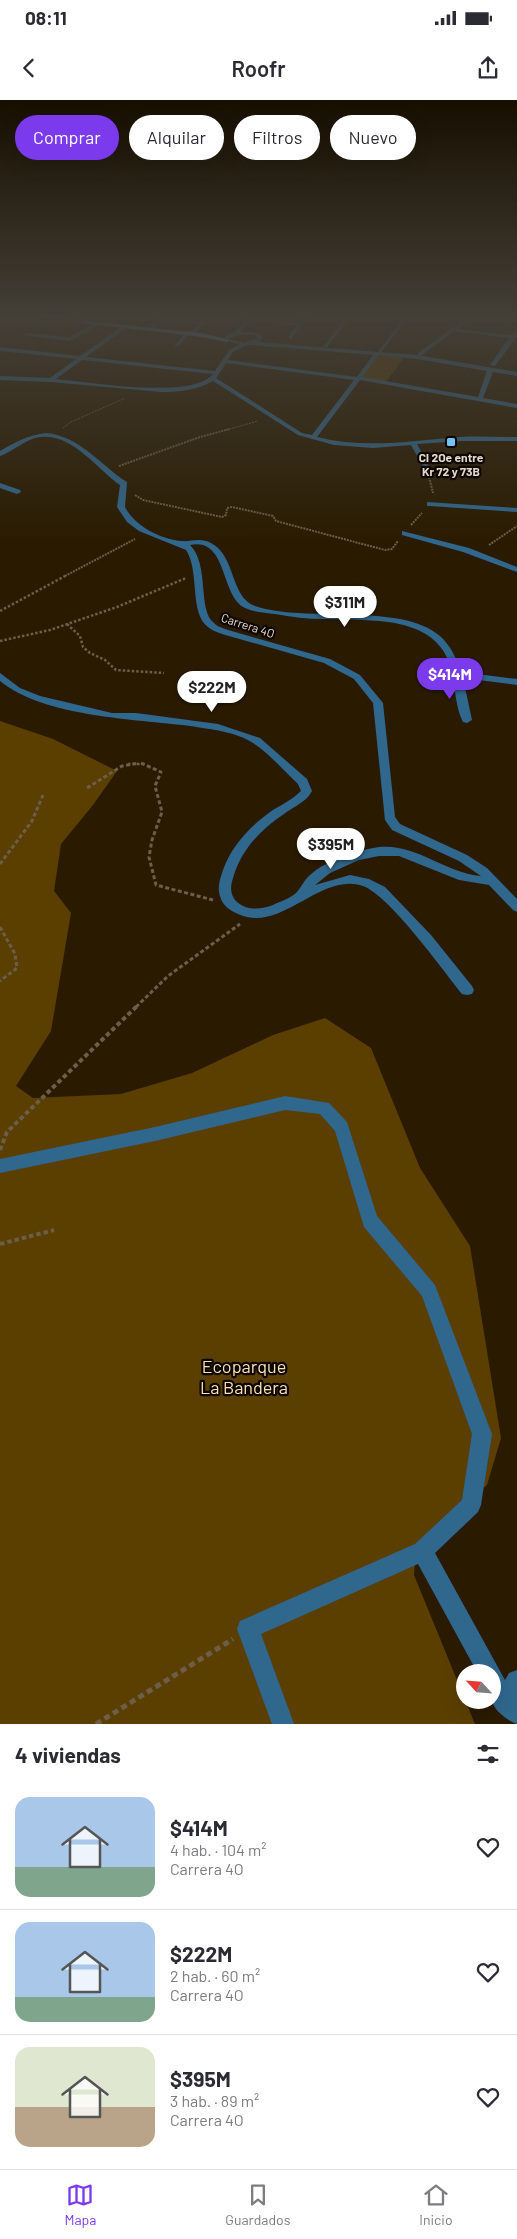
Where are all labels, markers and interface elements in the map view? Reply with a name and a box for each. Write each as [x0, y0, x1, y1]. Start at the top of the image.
text: 08:11 [25, 6, 67, 29]
icon: back [15, 54, 43, 82]
icon: share [474, 54, 502, 82]
text: Roofr [231, 55, 286, 81]
chip: Comprar [15, 115, 119, 160]
chip: Alquilar [129, 115, 224, 160]
chip: Filtros [234, 115, 320, 160]
chip: Nuevo [330, 115, 416, 160]
marker: Cl 2Oe entre Kr 72 y 73B [445, 436, 457, 448]
place label: Cl 2Oe entre Kr 72 y 73B [419, 450, 484, 478]
pin: $311M [310, 586, 380, 628]
text: $311M [325, 592, 365, 611]
street label: Carrera 4O [220, 610, 276, 640]
pin: $414M [415, 658, 485, 700]
text: $414M [428, 664, 472, 683]
pin: $222M [177, 670, 247, 713]
text: $222M [188, 677, 236, 696]
pin: $395M [296, 828, 366, 870]
text: $395M [308, 834, 354, 853]
park label: Ecoparque La Bandera [200, 1355, 288, 1398]
north arrow [456, 1664, 501, 1709]
map controls [456, 1664, 501, 1709]
icon: filters [474, 1740, 502, 1768]
text: 4 viviendas [15, 1742, 121, 1767]
text: $414M [170, 1815, 228, 1840]
icon: home [55, 1817, 115, 1877]
icon: heart [474, 1833, 502, 1861]
text: 4 hab. · 104 m² [170, 1840, 267, 1859]
text: Carrera 4O [170, 1859, 244, 1878]
text: $222M [170, 1941, 232, 1966]
icon: home [55, 1942, 115, 2002]
icon: heart [474, 1958, 502, 1986]
text: 2 hab. · 60 m² [170, 1966, 260, 1985]
text: Carrera 4O [170, 1985, 244, 2004]
text: $395M [170, 2066, 231, 2091]
icon: home [55, 2067, 115, 2127]
icon: heart [474, 2083, 502, 2111]
text: 3 hab. · 89 m² [170, 2091, 259, 2110]
text: Carrera 4O [170, 2110, 244, 2129]
tab: Mapa [64, 2181, 96, 2228]
tab: Guardados [225, 2181, 290, 2228]
tab: Inicio [419, 2181, 453, 2228]

